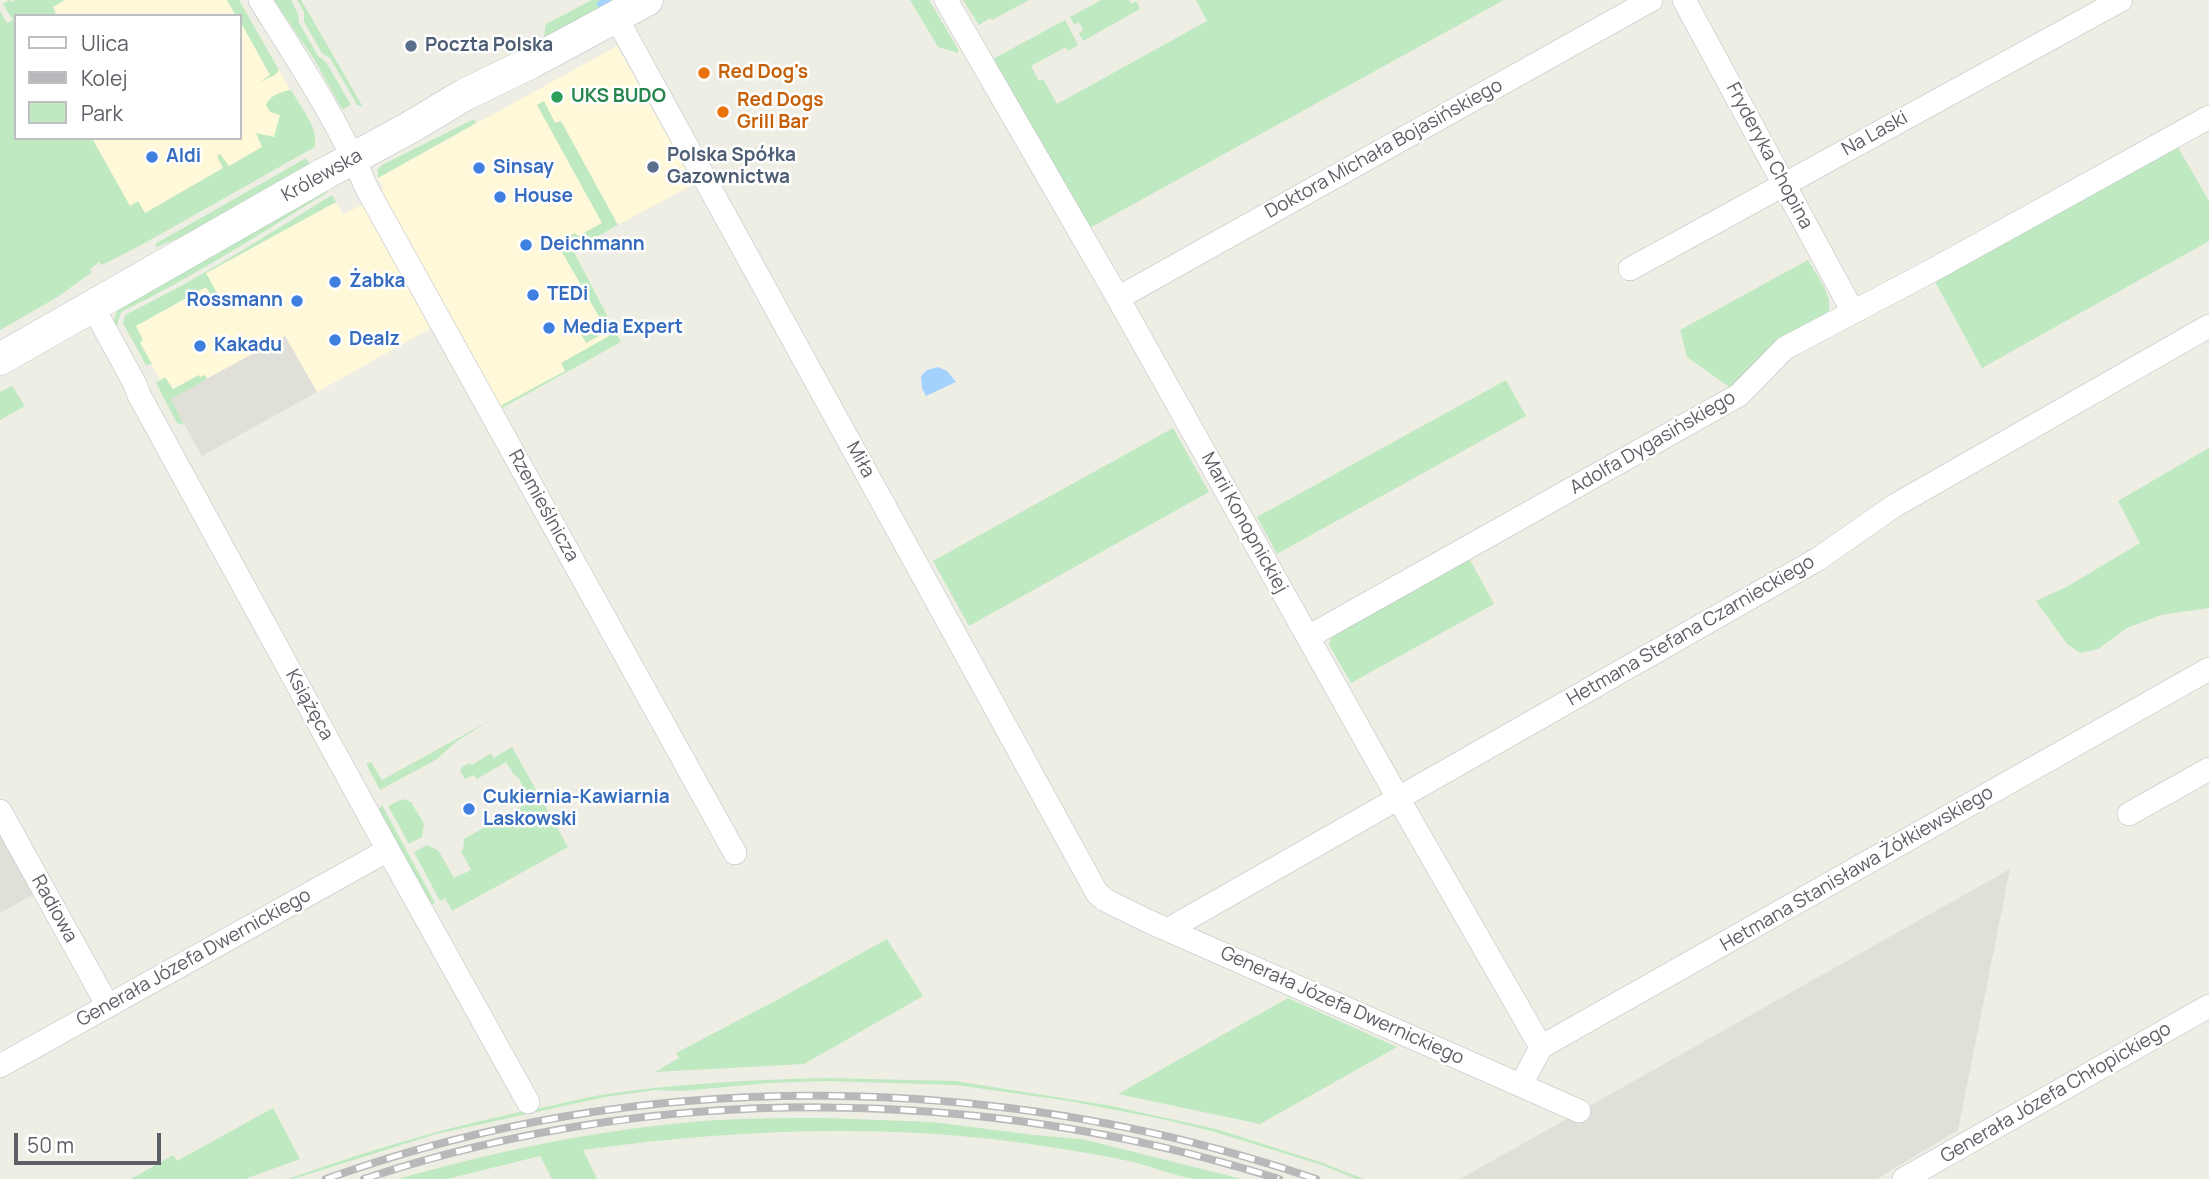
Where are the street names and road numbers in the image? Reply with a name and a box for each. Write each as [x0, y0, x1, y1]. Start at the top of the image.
street label: Doktora Michała Bojasińskiego [1261, 74, 1507, 224]
street label: Fryderyka Chopina [1721, 79, 1817, 233]
street label: Na Laski [1838, 107, 1912, 161]
street label: Królewska [278, 145, 366, 207]
street label: Adolfa Dygasińskiego [1566, 386, 1740, 500]
street label: Miła [841, 438, 879, 482]
street label: Rzemieślnicza [503, 446, 583, 566]
street label: Marii Konopnickiej [1196, 449, 1292, 597]
street label: Hetmana Stefana Czarnieckiego [1563, 551, 1819, 711]
street label: Książęca [280, 666, 338, 744]
street label: Hetmana Stanisława Żółkiewskiego [1717, 781, 1997, 957]
street label: Radiowa [26, 871, 82, 947]
street label: Generała Józefa Dwernickiego [73, 884, 315, 1032]
street label: Generała Józefa Dwernickiego [1217, 942, 1467, 1070]
street label: Generała Józefa Chłopickiego [1937, 1018, 2175, 1168]

